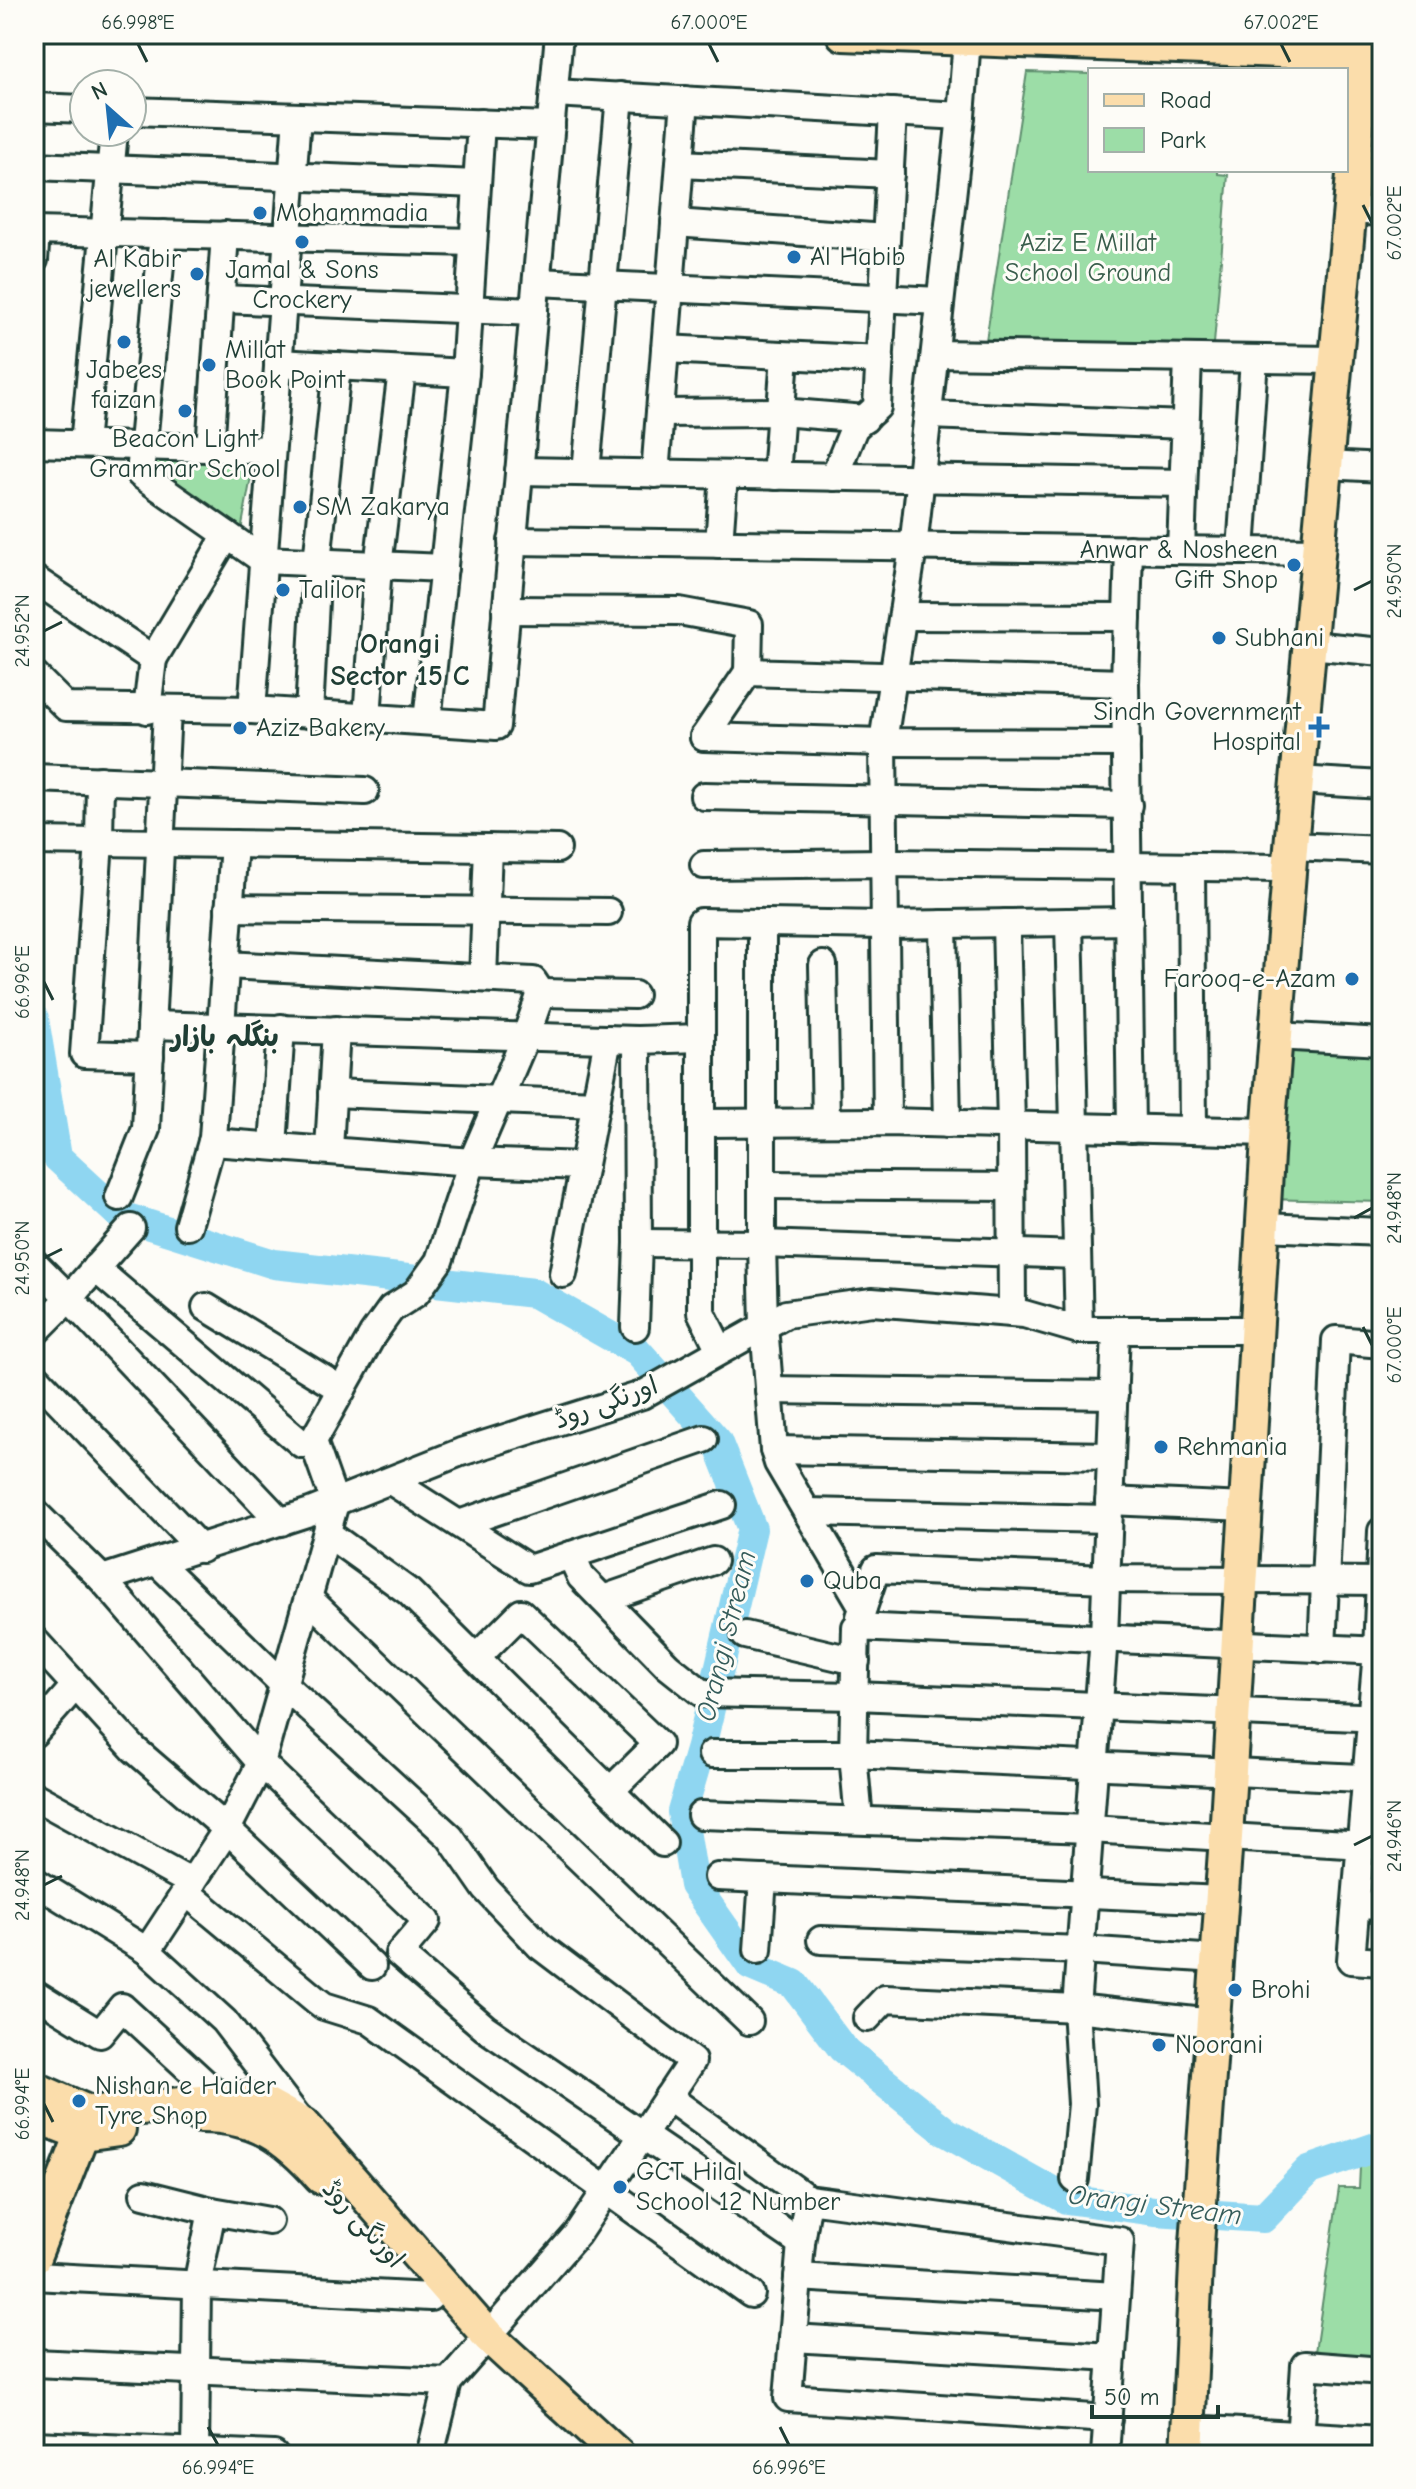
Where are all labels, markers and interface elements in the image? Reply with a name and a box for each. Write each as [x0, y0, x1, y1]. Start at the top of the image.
text: 66.998°E [101, 11, 175, 34]
text: 67.000°E [671, 11, 747, 34]
text: 67.002°E [1243, 11, 1319, 34]
north arrow [68, 68, 148, 148]
legend [1088, 68, 1348, 172]
text: N [87, 76, 112, 106]
text: Road [1160, 86, 1212, 114]
text: Park [1160, 126, 1206, 154]
text: 67.002°E [1383, 185, 1406, 261]
place label: Mohammadia [276, 198, 428, 228]
marker: Mohammadia [251, 204, 269, 222]
park label: Aziz E Millat School Ground [1005, 228, 1171, 288]
marker: Jamal & Sons Crockery [293, 233, 311, 251]
place label: Al Habib [810, 242, 905, 272]
place label: Al Kabir jewellers [85, 244, 182, 304]
marker: Al Habib [785, 248, 803, 266]
place label: Jamal & Sons Crockery [225, 255, 379, 315]
marker: Al Kabir jewellers [188, 265, 206, 283]
marker: Jabees faizan [115, 333, 133, 351]
place label: Millat Book Point [225, 335, 346, 395]
place label: Jabees faizan [86, 355, 162, 415]
marker: Millat Book Point [200, 356, 218, 374]
marker: Beacon Light Grammar School [176, 402, 194, 420]
place label: Beacon Light Grammar School [89, 424, 281, 484]
place label: SM Zakarya [316, 492, 450, 522]
marker: SM Zakarya [291, 498, 309, 516]
place label: Anwar & Nosheen Gift Shop [1080, 535, 1278, 595]
text: 24.950°N [1383, 544, 1406, 618]
marker: Anwar & Nosheen Gift Shop [1285, 556, 1303, 574]
place label: Talilor [299, 575, 366, 605]
marker: Talilor [274, 581, 292, 599]
text: 24.952°N [11, 594, 34, 668]
place label: Subhani [1235, 623, 1324, 653]
district label: Orangi Sector 15 C [330, 628, 470, 692]
marker: Subhani [1210, 629, 1228, 647]
place label: Sindh Government Hospital [1093, 697, 1303, 757]
place label: Aziz Bakery [256, 713, 385, 743]
marker: Sindh Government Hospital [1308, 716, 1330, 738]
marker: Aziz Bakery [231, 719, 249, 737]
text: 66.996°E [11, 945, 34, 1019]
place label: Farooq-e-Azam [1163, 964, 1336, 994]
marker: Farooq-e-Azam [1343, 970, 1361, 988]
district label: بنگلہ بازار [168, 1019, 279, 1054]
text: 24.948°N [1383, 1172, 1406, 1244]
text: 24.950°N [11, 1221, 34, 1295]
text: 67.000°E [1383, 1307, 1406, 1383]
street label: اورنگی روڈ [550, 1370, 662, 1436]
place label: Rehmania [1177, 1432, 1288, 1462]
marker: Rehmania [1152, 1438, 1170, 1456]
water label: Orangi Stream [689, 1547, 763, 1725]
place label: Quba [823, 1566, 882, 1596]
marker: Quba [798, 1572, 816, 1590]
text: 24.946°N [1383, 1800, 1406, 1872]
text: 24.948°N [11, 1849, 34, 1921]
place label: Brohi [1251, 1975, 1311, 2005]
marker: Brohi [1226, 1981, 1244, 1999]
place label: Noorani [1175, 2030, 1263, 2060]
marker: Noorani [1150, 2036, 1168, 2054]
text: 66.994°E [11, 2068, 34, 2140]
place label: Nishan e Haider Tyre Shop [95, 2071, 277, 2131]
marker: Nishan e Haider Tyre Shop [70, 2092, 88, 2110]
place label: GCT Hilal School 12 Number [636, 2157, 841, 2217]
street label: اورنگی روڈ [315, 2173, 411, 2275]
marker: GCT Hilal School 12 Number [611, 2178, 629, 2196]
water label: Orangi Stream [1066, 2178, 1244, 2232]
scale bar [1092, 2369, 1218, 2419]
text: 50 m [1104, 2383, 1160, 2411]
text: 66.994°E [182, 2456, 254, 2479]
text: 66.996°E [752, 2456, 826, 2479]

